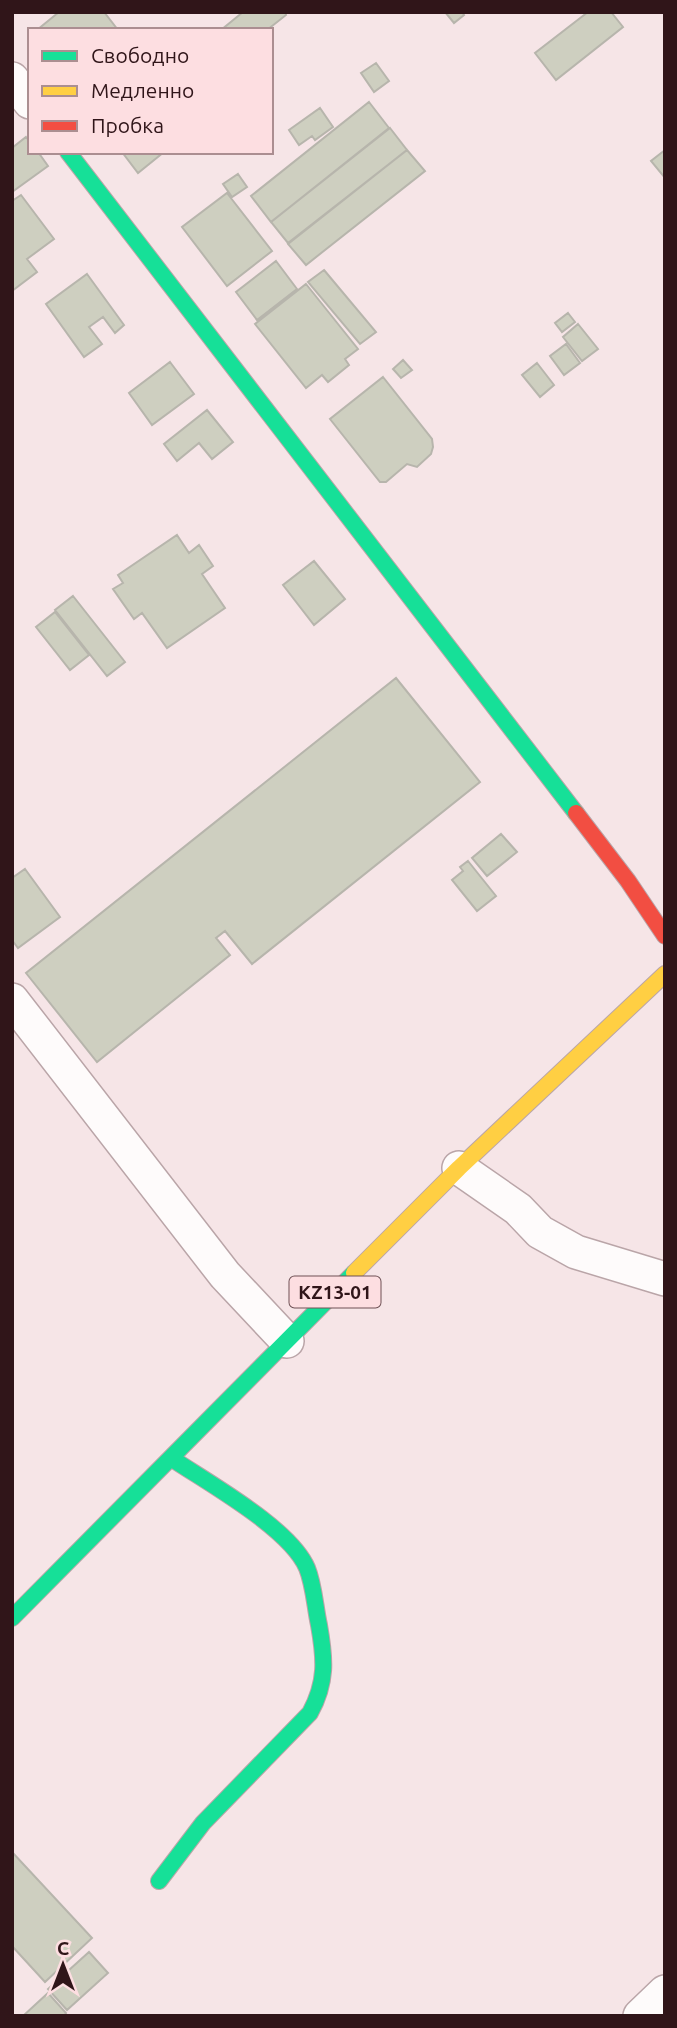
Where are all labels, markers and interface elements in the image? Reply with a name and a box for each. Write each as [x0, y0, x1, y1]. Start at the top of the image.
legend [28, 28, 273, 154]
text: Свободно [91, 43, 189, 67]
text: Медленно [91, 78, 194, 102]
text: Пробка [91, 113, 164, 137]
road number: KZ13-01 [290, 1276, 380, 1308]
north arrow [28, 1930, 98, 2000]
text: С [57, 1937, 69, 1959]

